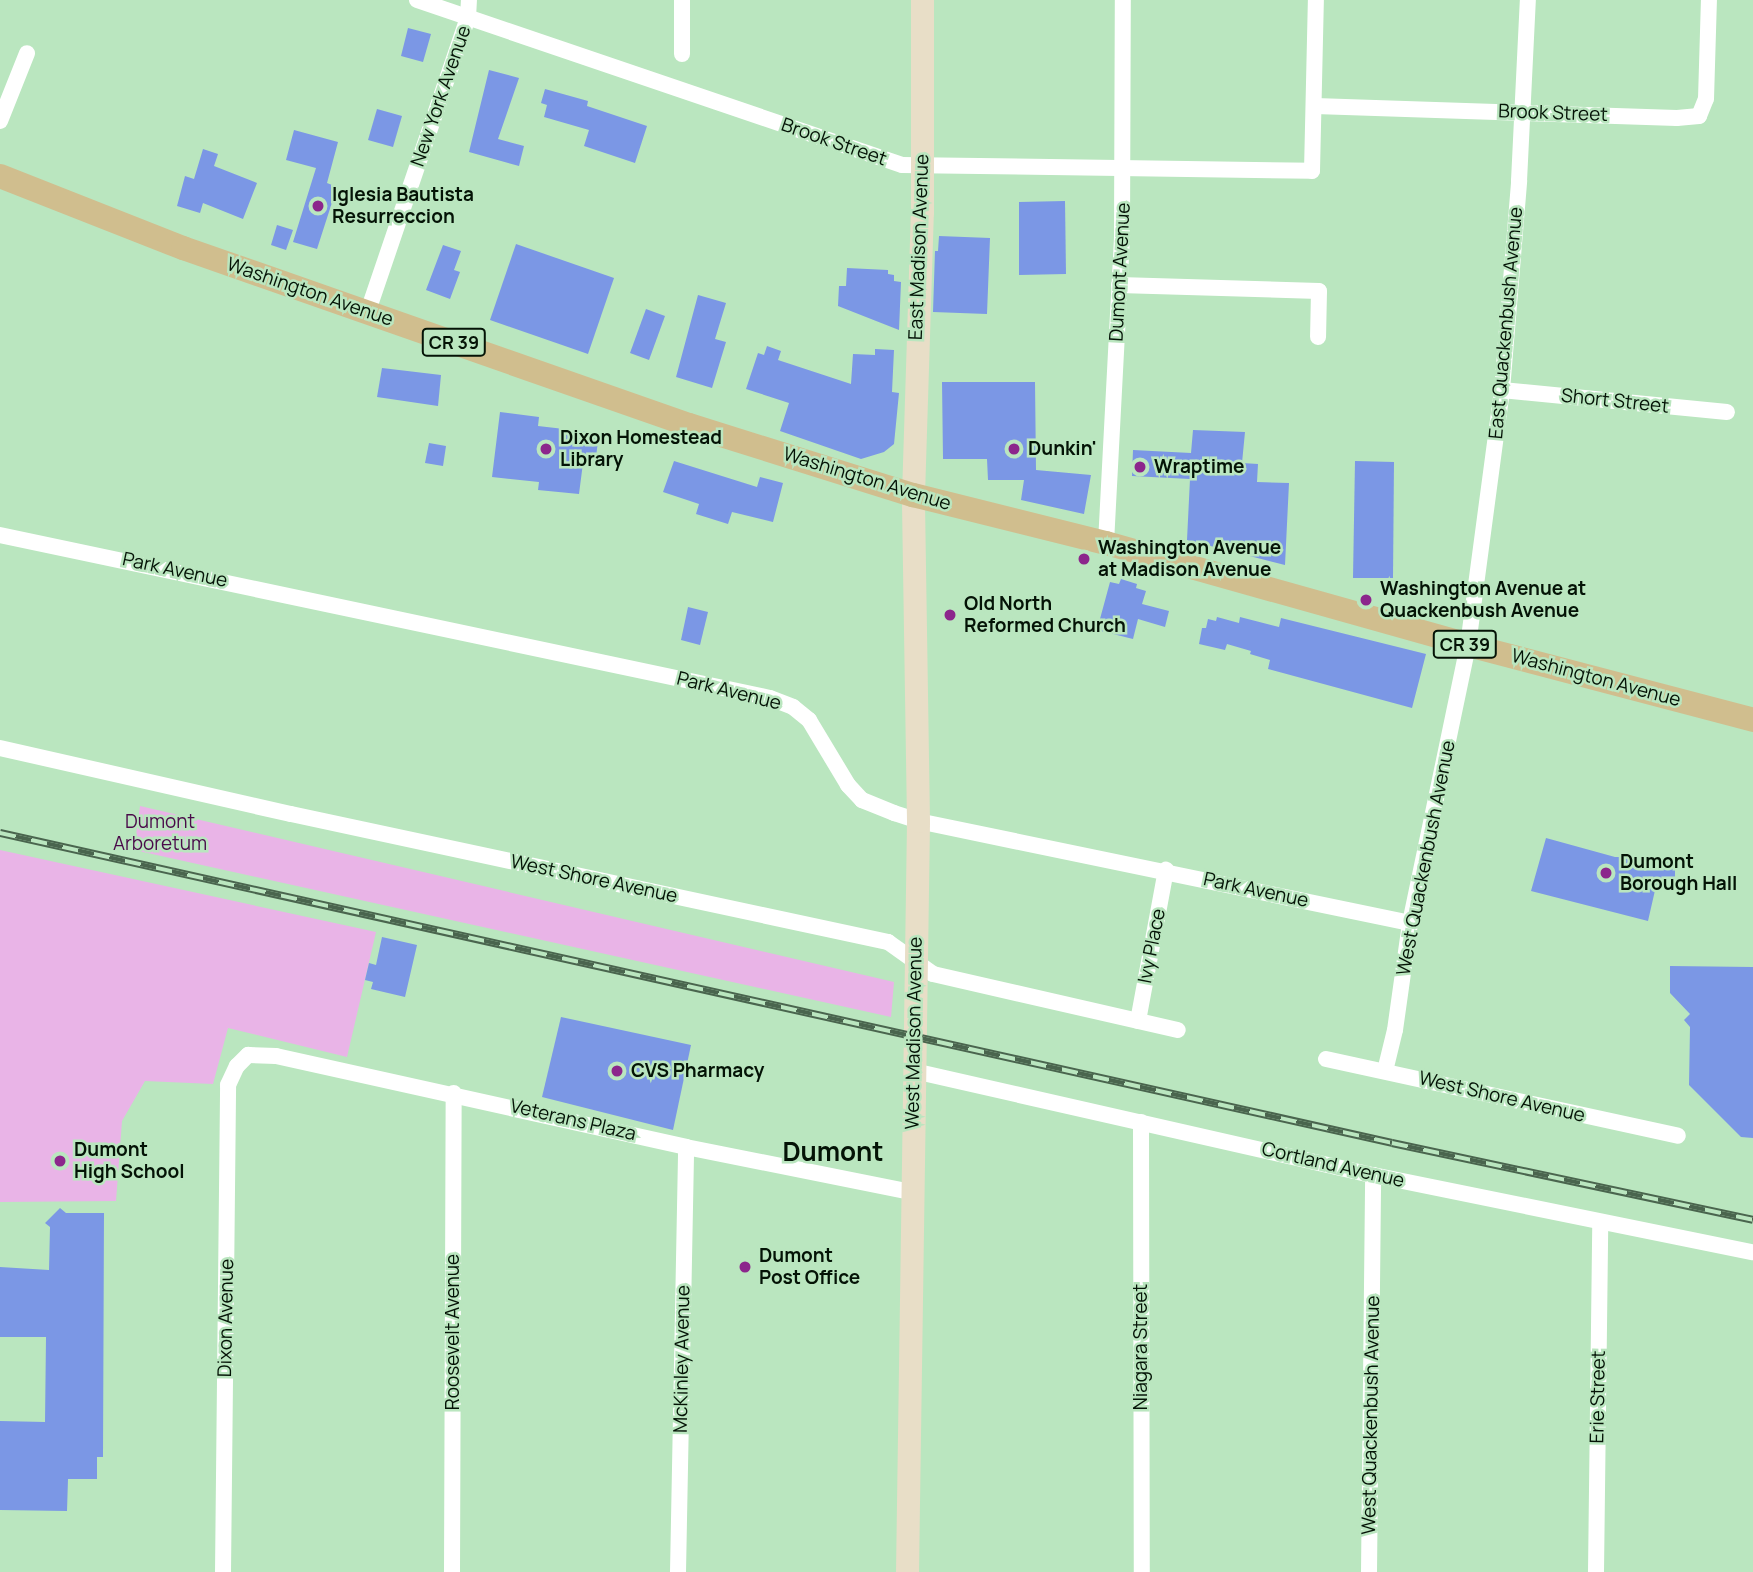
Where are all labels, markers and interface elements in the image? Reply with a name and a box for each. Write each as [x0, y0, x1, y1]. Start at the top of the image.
street label: New York Avenue [406, 23, 476, 169]
street label: Brook Street [1498, 100, 1608, 126]
street label: Brook Street [778, 113, 890, 171]
street label: East Madison Avenue [904, 153, 934, 341]
place label: Iglesia Bautista Resurreccion [332, 184, 474, 228]
marker: Iglesia Bautista Resurreccion [310, 198, 326, 214]
street label: Dumont Avenue [1105, 202, 1135, 342]
street label: East Quackenbush Avenue [1484, 206, 1528, 440]
street label: Washington Avenue [224, 253, 396, 331]
road number: CR 39 [421, 328, 487, 356]
street label: Short Street [1560, 384, 1670, 418]
place label: Dixon Homestead Library [560, 427, 722, 471]
place label: Dunkin' [1028, 438, 1097, 460]
marker: Dixon Homestead Library [538, 441, 554, 457]
marker: Dunkin' [1006, 441, 1022, 457]
street label: Washington Avenue [780, 443, 954, 515]
place label: Wraptime [1154, 456, 1244, 478]
marker: Wraptime [1132, 459, 1148, 475]
place label: Washington Avenue at Madison Avenue [1098, 537, 1281, 581]
street label: Park Avenue [120, 548, 230, 592]
marker: Washington Avenue at Madison Avenue [1076, 551, 1092, 567]
place label: Washington Avenue at Quackenbush Avenue [1380, 578, 1586, 622]
marker: Washington Avenue at Quackenbush Avenue [1358, 592, 1374, 608]
place label: Old North Reformed Church [964, 593, 1126, 637]
marker: Old North Reformed Church [942, 607, 958, 623]
road number: CR 39 [1432, 630, 1498, 658]
street label: Washington Avenue [1509, 644, 1683, 712]
street label: Park Avenue [674, 667, 784, 715]
street label: West Quackenbush Avenue [1392, 738, 1460, 978]
park label: Dumont Arboretum [113, 811, 207, 855]
street label: West Shore Avenue [509, 850, 679, 908]
place label: Dumont Borough Hall [1620, 851, 1737, 895]
marker: Dumont Borough Hall [1598, 865, 1614, 881]
street label: Park Avenue [1201, 868, 1311, 912]
street label: Ivy Place [1134, 907, 1170, 985]
street label: West Madison Avenue [901, 936, 927, 1130]
place label: CVS Pharmacy [631, 1060, 764, 1082]
marker: CVS Pharmacy [609, 1063, 625, 1079]
street label: West Shore Avenue [1417, 1067, 1587, 1127]
street label: Veterans Plaza [508, 1094, 638, 1146]
district label: Dumont [782, 1136, 884, 1168]
street label: Cortland Avenue [1259, 1138, 1407, 1192]
place label: Dumont High School [74, 1139, 185, 1183]
marker: Dumont High School [52, 1153, 68, 1169]
place label: Dumont Post Office [759, 1245, 860, 1289]
street label: Roosevelt Avenue [442, 1254, 464, 1410]
street label: Dixon Avenue [214, 1259, 238, 1377]
marker: Dumont Post Office [737, 1259, 753, 1275]
street label: Niagara Street [1130, 1284, 1152, 1410]
street label: McKinley Avenue [669, 1285, 695, 1433]
street label: West Quackenbush Avenue [1358, 1295, 1384, 1535]
street label: Erie Street [1586, 1350, 1610, 1444]

